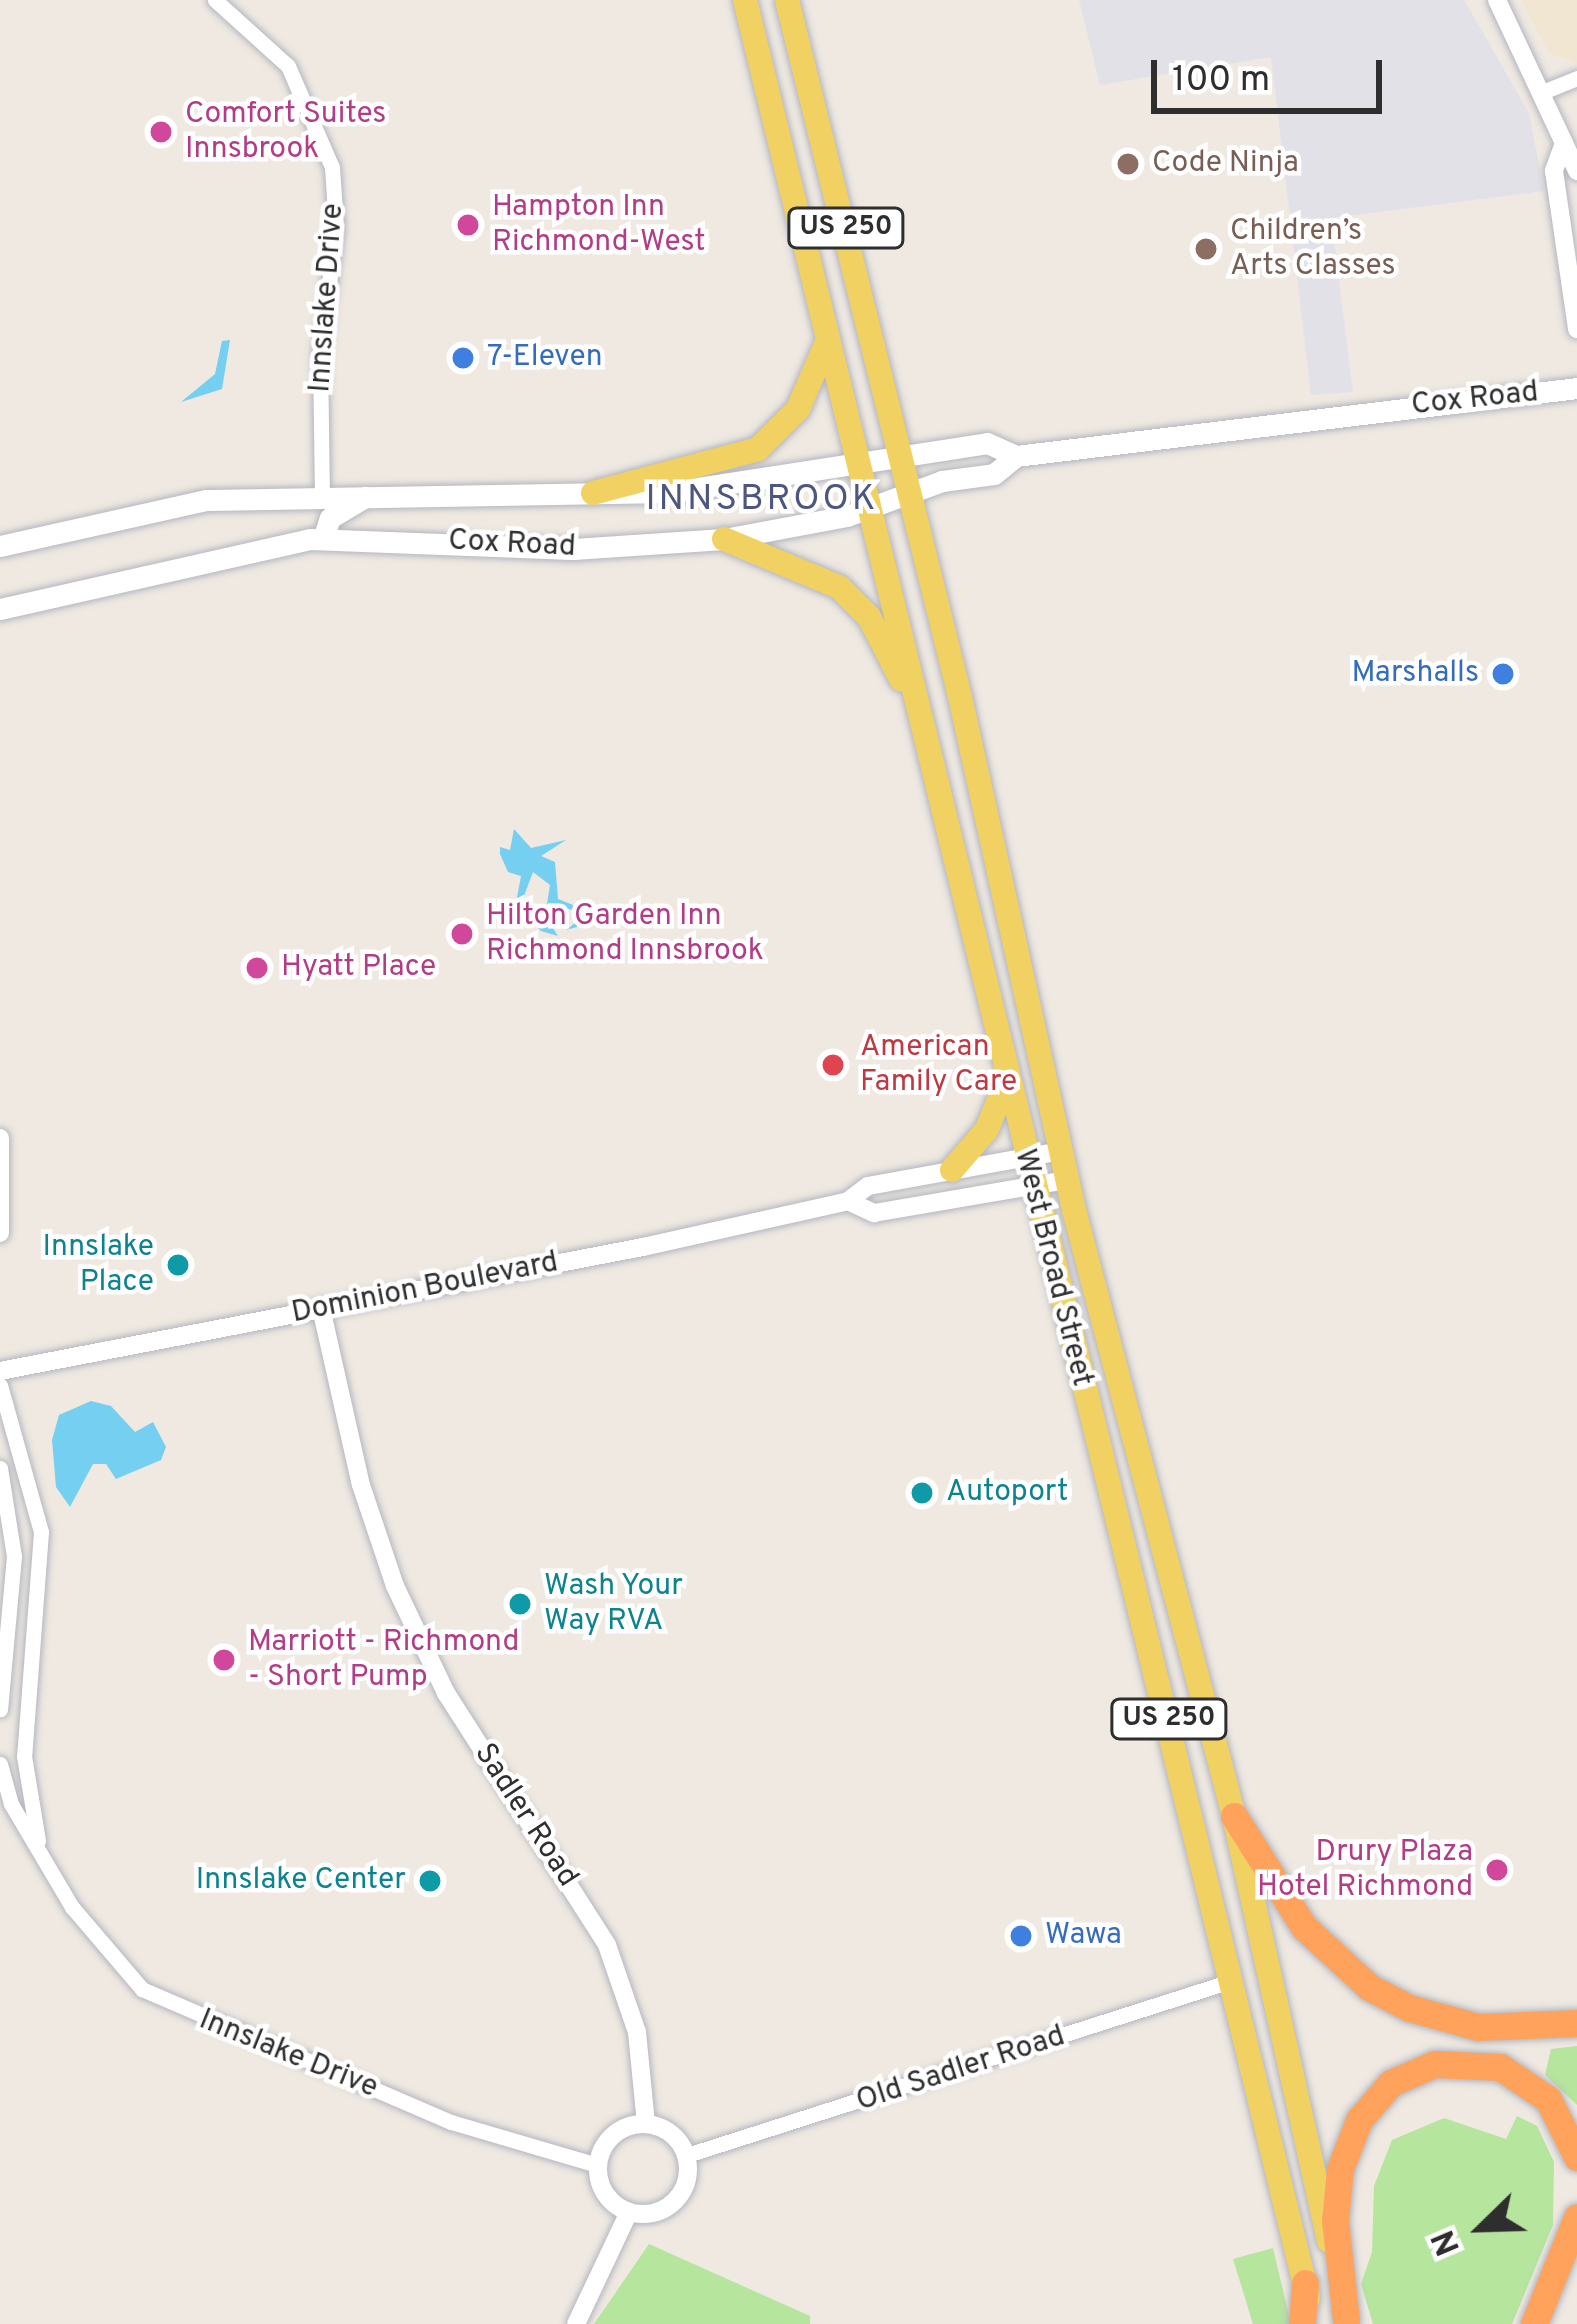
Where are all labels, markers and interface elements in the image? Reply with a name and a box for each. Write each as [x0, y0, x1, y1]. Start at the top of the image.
scale bar [1157, 36, 1388, 110]
text: 100 m [1172, 58, 1270, 104]
place label: Comfort Suites Innsbrook [185, 97, 386, 168]
marker: Comfort Suites Innsbrook [148, 119, 174, 145]
place label: Code Ninja [1152, 146, 1299, 182]
marker: Code Ninja [1115, 151, 1141, 177]
place label: Hampton Inn Richmond-West [492, 190, 706, 260]
street label: Innslake Drive [303, 202, 353, 394]
road number: US 250 [786, 207, 906, 249]
marker: Hampton Inn Richmond-West [455, 212, 481, 238]
place label: Children’s Arts Classes [1230, 214, 1395, 284]
marker: Children’s Arts Classes [1193, 236, 1219, 262]
place label: 7-Eleven [487, 340, 603, 376]
marker: 7-Eleven [450, 345, 476, 371]
street label: Cox Road [1410, 375, 1540, 425]
district label: INNSBROOK [646, 479, 878, 523]
street label: Cox Road [447, 524, 577, 566]
place label: Marshalls [1352, 656, 1479, 692]
marker: Marshalls [1490, 661, 1516, 687]
place label: Hilton Garden Inn Richmond Innsbrook [486, 899, 764, 970]
marker: Hilton Garden Inn Richmond Innsbrook [449, 921, 475, 947]
place label: Hyatt Place [281, 950, 436, 986]
marker: Hyatt Place [244, 955, 270, 981]
place label: American Family Care [860, 1030, 1017, 1100]
marker: American Family Care [817, 1049, 849, 1081]
street label: West Broad Street [1005, 1146, 1099, 1390]
place label: Innslake Place [42, 1230, 154, 1300]
street label: Dominion Boulevard [289, 1246, 561, 1332]
marker: Innslake Place [165, 1252, 191, 1278]
place label: Autoport [946, 1475, 1068, 1511]
marker: Autoport [909, 1480, 935, 1506]
place label: Wash Your Way RVA [544, 1569, 684, 1640]
marker: Wash Your Way RVA [507, 1591, 533, 1617]
place label: Marriott - Richmond - Short Pump [248, 1625, 519, 1696]
marker: Marriott - Richmond - Short Pump [211, 1647, 237, 1673]
road number: US 250 [1109, 1698, 1229, 1740]
street label: Sadler Road [465, 1738, 585, 1894]
place label: Drury Plaza Hotel Richmond [1257, 1835, 1473, 1906]
marker: Drury Plaza Hotel Richmond [1484, 1857, 1510, 1883]
place label: Innslake Center [196, 1863, 406, 1899]
marker: Innslake Center [417, 1868, 443, 1894]
place label: Wawa [1045, 1918, 1122, 1954]
marker: Wawa [1008, 1923, 1034, 1949]
street label: Innslake Drive [193, 2003, 383, 2107]
street label: Old Sadler Road [852, 2019, 1070, 2121]
north arrow [1421, 2168, 1541, 2288]
text: N [1424, 2223, 1472, 2261]

